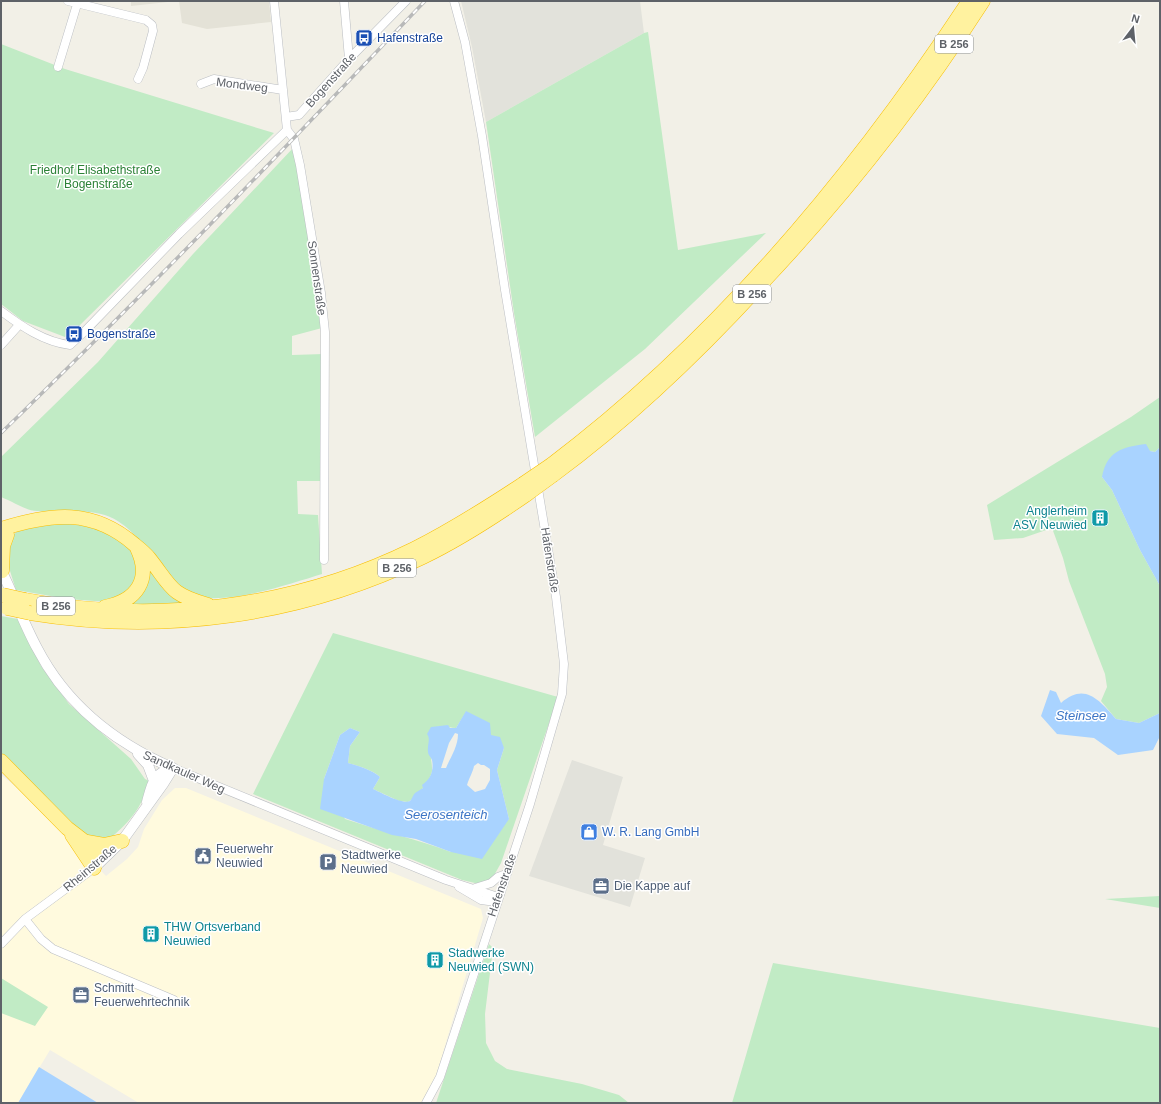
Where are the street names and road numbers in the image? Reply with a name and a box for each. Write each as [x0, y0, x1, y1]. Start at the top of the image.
road number: B 256 [935, 35, 973, 53]
street label: Bogenstraße [303, 50, 359, 110]
street label: Mondweg [215, 75, 269, 95]
street label: Sonnenstraße [305, 240, 329, 317]
road number: B 256 [733, 285, 771, 303]
street label: Hafenstraße [538, 526, 562, 594]
road number: B 256 [378, 559, 416, 577]
road number: B 256 [37, 597, 75, 615]
street label: Sandkauler Weg [141, 748, 227, 796]
street label: Rheinstraße [60, 841, 120, 894]
street label: Hafenstraße [485, 851, 519, 918]

